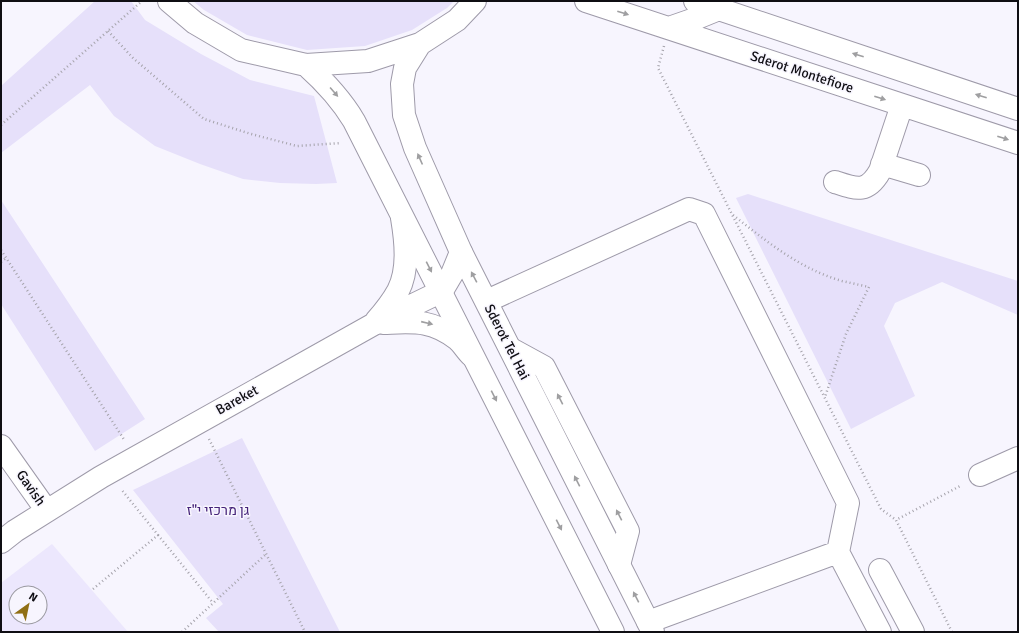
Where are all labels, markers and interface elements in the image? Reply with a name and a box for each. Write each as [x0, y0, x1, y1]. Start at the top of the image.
one-way arrow [618, 10, 630, 16]
street label: Sderot Montefiore [748, 47, 856, 97]
one-way arrow [851, 52, 863, 58]
one-way arrow [329, 87, 339, 97]
one-way arrow [975, 93, 987, 99]
one-way arrow [874, 95, 886, 101]
one-way arrow [997, 136, 1009, 142]
one-way arrow [417, 153, 423, 165]
one-way arrow [426, 262, 433, 273]
one-way arrow [471, 272, 478, 283]
street label: Sderot Tel Hai [481, 301, 533, 383]
one-way arrow [420, 321, 433, 327]
street label: Bareket [213, 381, 261, 419]
one-way arrow [491, 390, 497, 402]
one-way arrow [557, 393, 564, 405]
street label: Gavish [13, 467, 49, 509]
one-way arrow [574, 475, 580, 487]
park label: גן מרכזי י"ז [187, 502, 249, 519]
one-way arrow [616, 509, 623, 520]
one-way arrow [556, 519, 562, 530]
north arrow [8, 585, 48, 625]
text: N [26, 589, 40, 605]
one-way arrow [632, 591, 639, 603]

